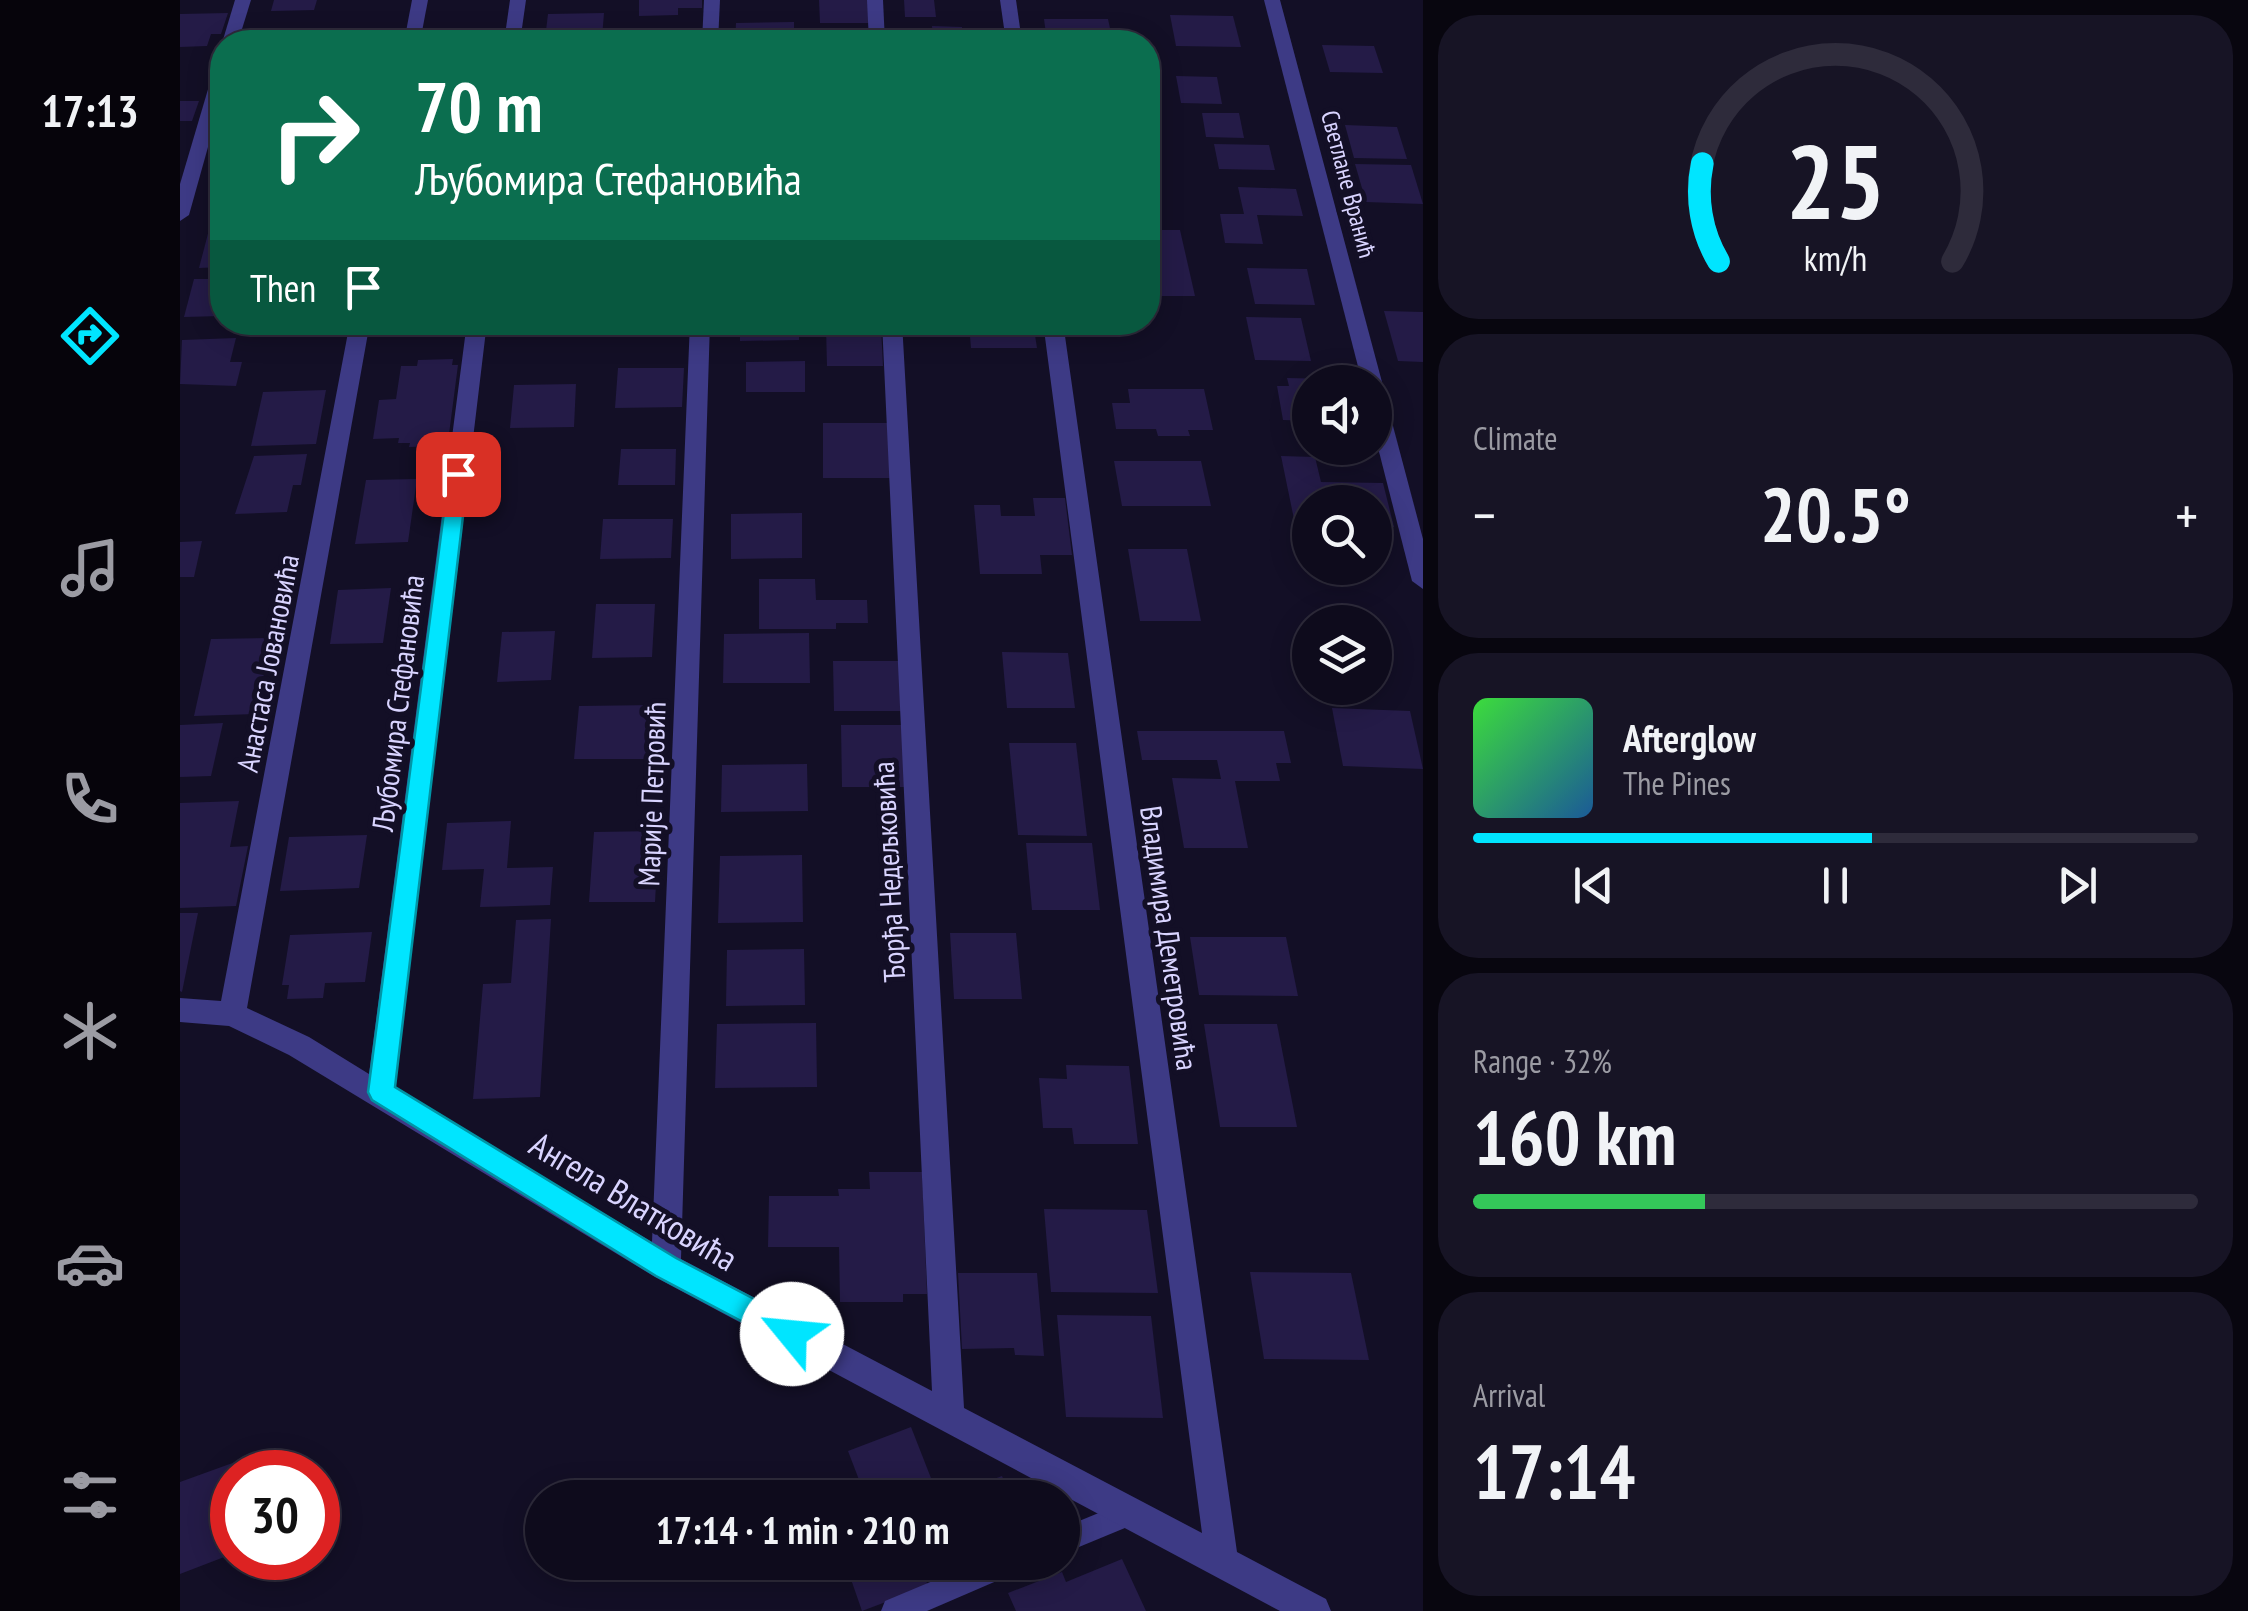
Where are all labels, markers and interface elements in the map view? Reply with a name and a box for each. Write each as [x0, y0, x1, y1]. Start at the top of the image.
text: 70 m [415, 61, 543, 151]
icon: right [250, 70, 380, 200]
text: 17:13 [41, 81, 139, 139]
street label: Светлане Вранић [1314, 107, 1384, 261]
text: 25 [1786, 113, 1885, 248]
text: Љубомира Стефановића [415, 149, 802, 207]
text: km/h [1804, 235, 1867, 281]
icon: arrive [336, 260, 391, 315]
text: Then [250, 263, 316, 312]
icon: directions [55, 301, 125, 371]
map controls [1292, 365, 1392, 705]
button: sound [1292, 365, 1392, 465]
text: Climate [1473, 417, 1557, 459]
pin [416, 432, 501, 517]
icon: arrive [431, 447, 486, 502]
text: 20.5° [1760, 466, 1911, 563]
text: − [1473, 479, 1496, 550]
text: + [2175, 479, 2198, 550]
button: search [1292, 485, 1392, 585]
icon: music [55, 533, 125, 603]
street label: Анастаса Јовановића [227, 551, 307, 775]
street label: Љубомира Стефановића [362, 573, 432, 834]
button: layers [1292, 605, 1392, 705]
street label: Марије Петровић [628, 701, 674, 887]
text: Afterglow [1623, 713, 1756, 762]
street label: Ђорђа Недељковића [863, 761, 913, 983]
text: The Pines [1623, 762, 1731, 804]
icon: phone [55, 764, 125, 834]
street label: Владимира Деметровића [1132, 803, 1208, 1073]
icon: previous [1566, 858, 1621, 913]
icon: pause [1808, 858, 1863, 913]
icon: next [2050, 858, 2105, 913]
icon: climate [55, 996, 125, 1066]
text: Range · 32% [1473, 1040, 1612, 1082]
text: 160 km [1473, 1089, 1677, 1186]
street label: Ангела Влатковића [522, 1121, 746, 1281]
icon: car [55, 1228, 125, 1298]
position arrow [740, 1282, 844, 1386]
text: Arrival [1473, 1374, 1545, 1416]
text: 17:14 [1473, 1423, 1635, 1520]
speed limit sign: 30 [210, 1450, 340, 1580]
icon: filters [55, 1460, 125, 1530]
text: 17:14 · 1 min · 210 m [656, 1505, 949, 1554]

